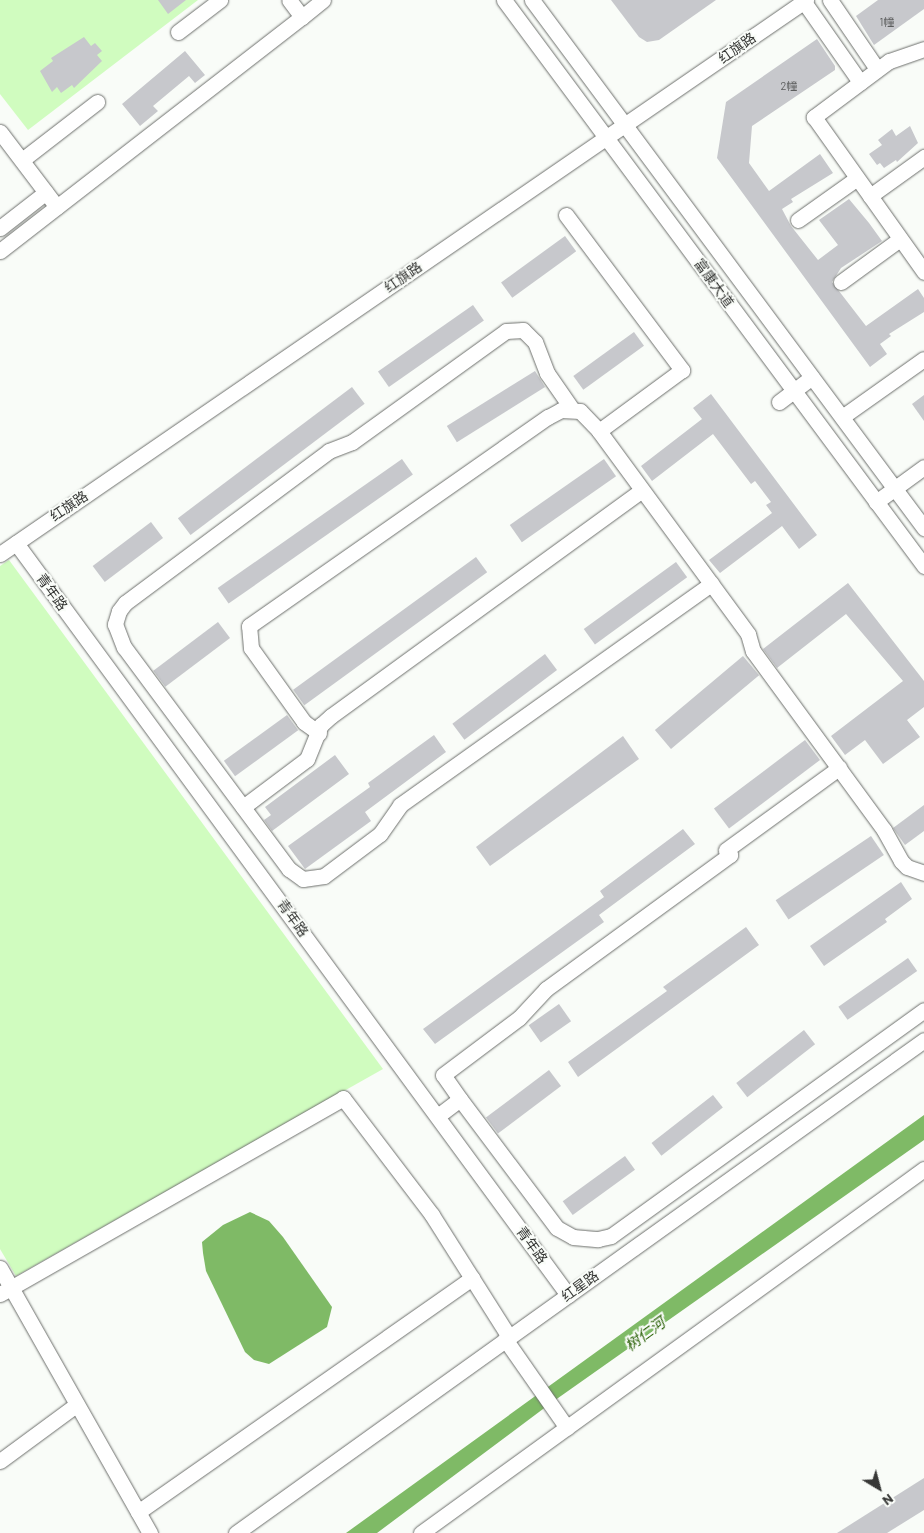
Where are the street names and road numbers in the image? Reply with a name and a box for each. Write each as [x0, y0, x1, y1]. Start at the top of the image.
street label: 红旗路 [715, 29, 759, 67]
street label: 富康大道 [691, 255, 737, 311]
street label: 红旗路 [381, 258, 425, 296]
street label: 红旗路 [47, 487, 91, 525]
street label: 青年路 [33, 570, 71, 614]
street label: 青年路 [274, 896, 312, 940]
street label: 青年路 [513, 1223, 551, 1267]
street label: 红星路 [558, 1267, 602, 1305]

